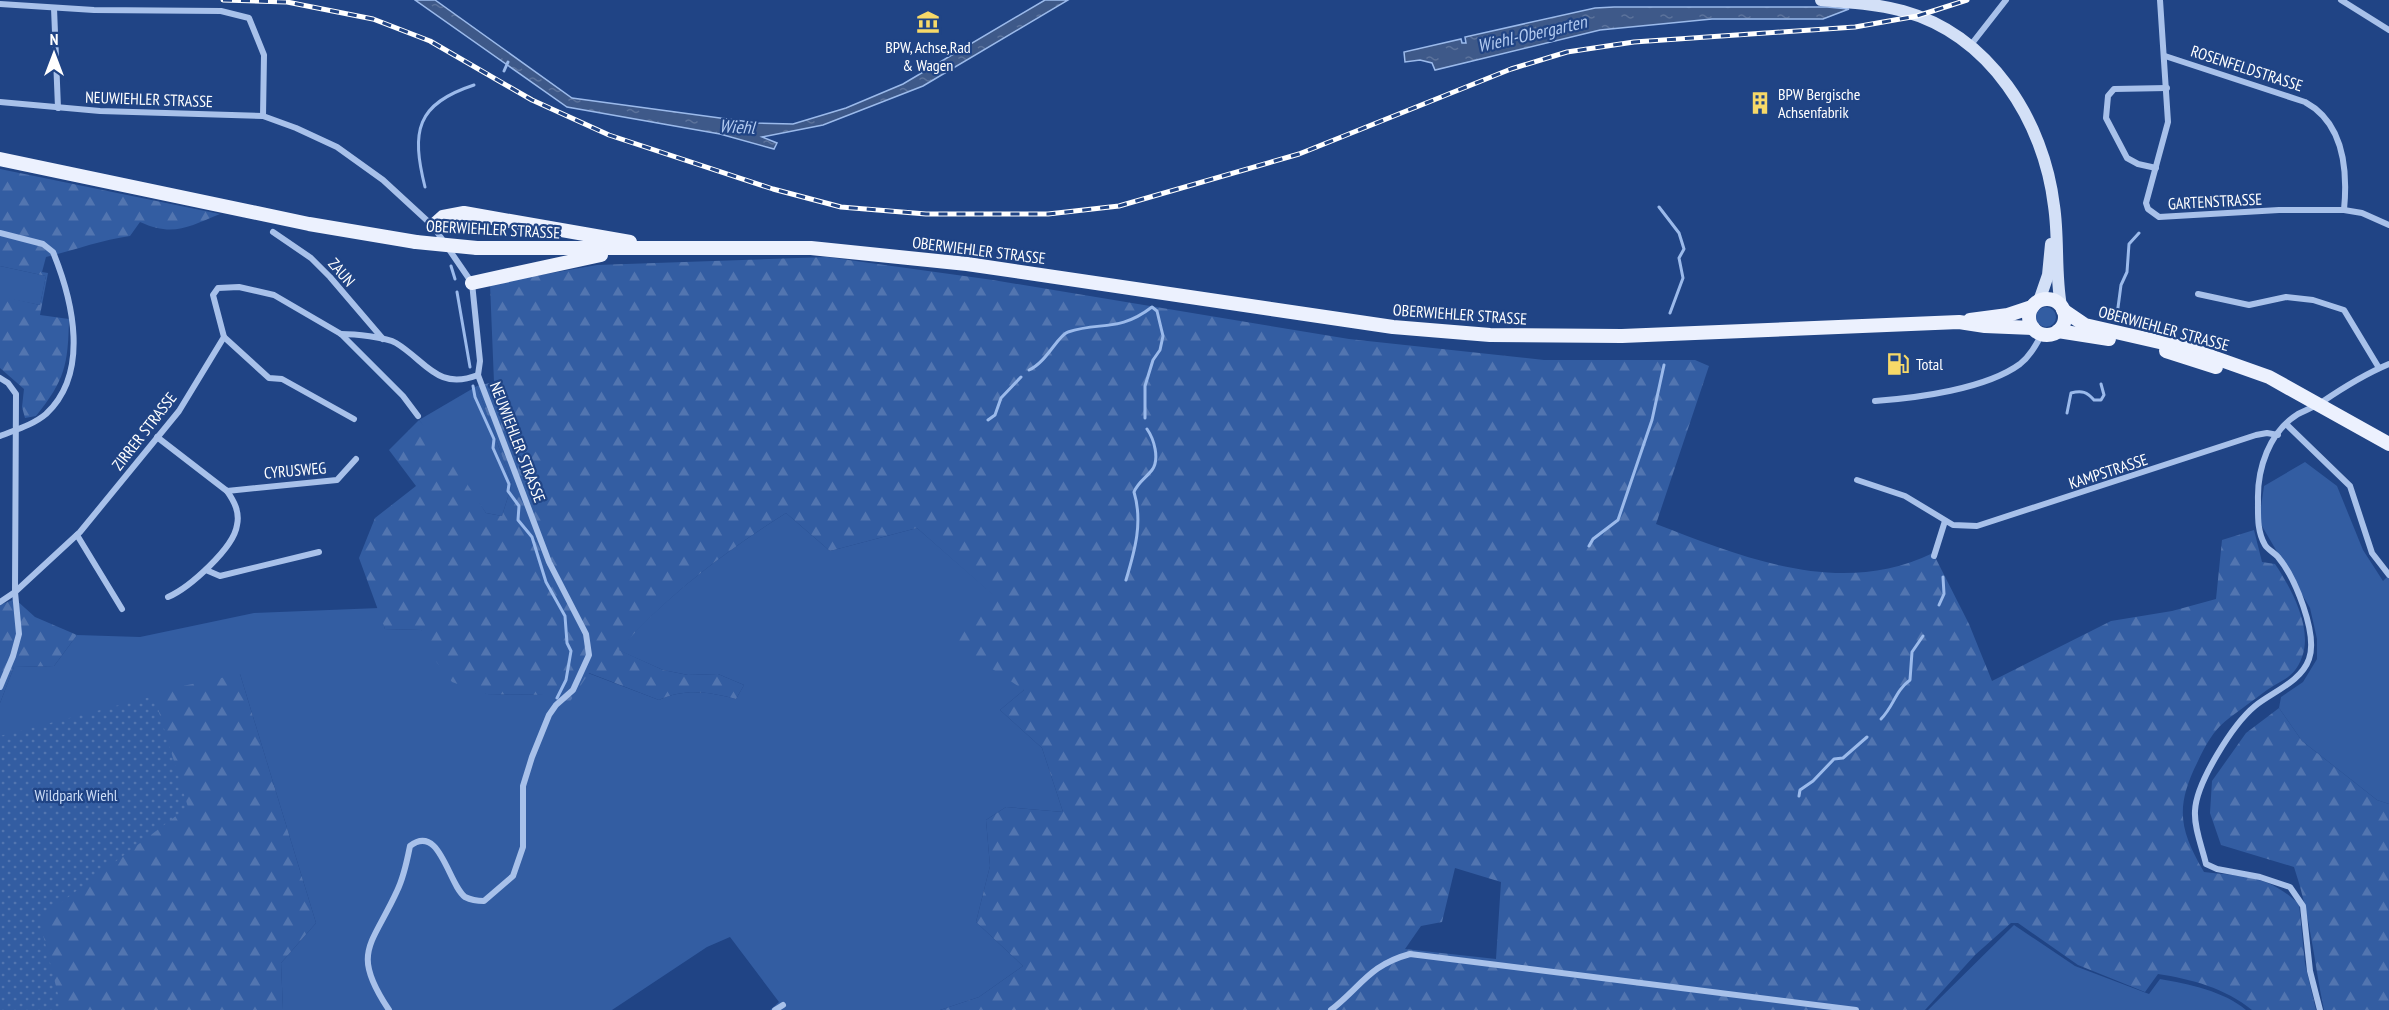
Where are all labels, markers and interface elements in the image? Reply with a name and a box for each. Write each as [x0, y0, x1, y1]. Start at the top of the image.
museum icon: BPW, Achse,Rad & Wagen [915, 9, 941, 35]
water label: Wiehl-Obergarten [1475, 10, 1590, 57]
north arrow [24, 24, 84, 84]
text: N [50, 29, 58, 49]
place label: BPW, Achse,Rad & Wagen [885, 37, 971, 75]
street label: ROSENFELDSTRASSE [2189, 41, 2306, 96]
place label: BPW Bergische Achsenfabrik [1778, 84, 1860, 122]
street label: NEUWIEHLER STRASSE [85, 87, 213, 111]
building icon: BPW Bergische Achsenfabrik [1747, 90, 1773, 116]
water label: Wiehl [719, 114, 757, 139]
street label: GARTENSTRASSE [2167, 189, 2263, 213]
street label: OBERWIEHLER STRASSE [425, 215, 561, 243]
street label: OBERWIEHLER STRASSE [911, 232, 1047, 268]
street label: ZAUN [324, 254, 360, 290]
street label: OBERWIEHLER STRASSE [1392, 299, 1528, 329]
street label: OBERWIEHLER STRASSE [2097, 301, 2232, 355]
fuel station icon: Total [1885, 351, 1911, 377]
place label: Total [1916, 354, 1943, 374]
street label: NEUWIEHLER STRASSE [486, 379, 550, 505]
street label: ZIRRER STRASSE [107, 388, 181, 474]
street label: KAMPSTRASSE [2066, 449, 2150, 493]
street label: CYRUSWEG [263, 457, 327, 483]
park label: Wildpark Wiehl [34, 785, 118, 805]

